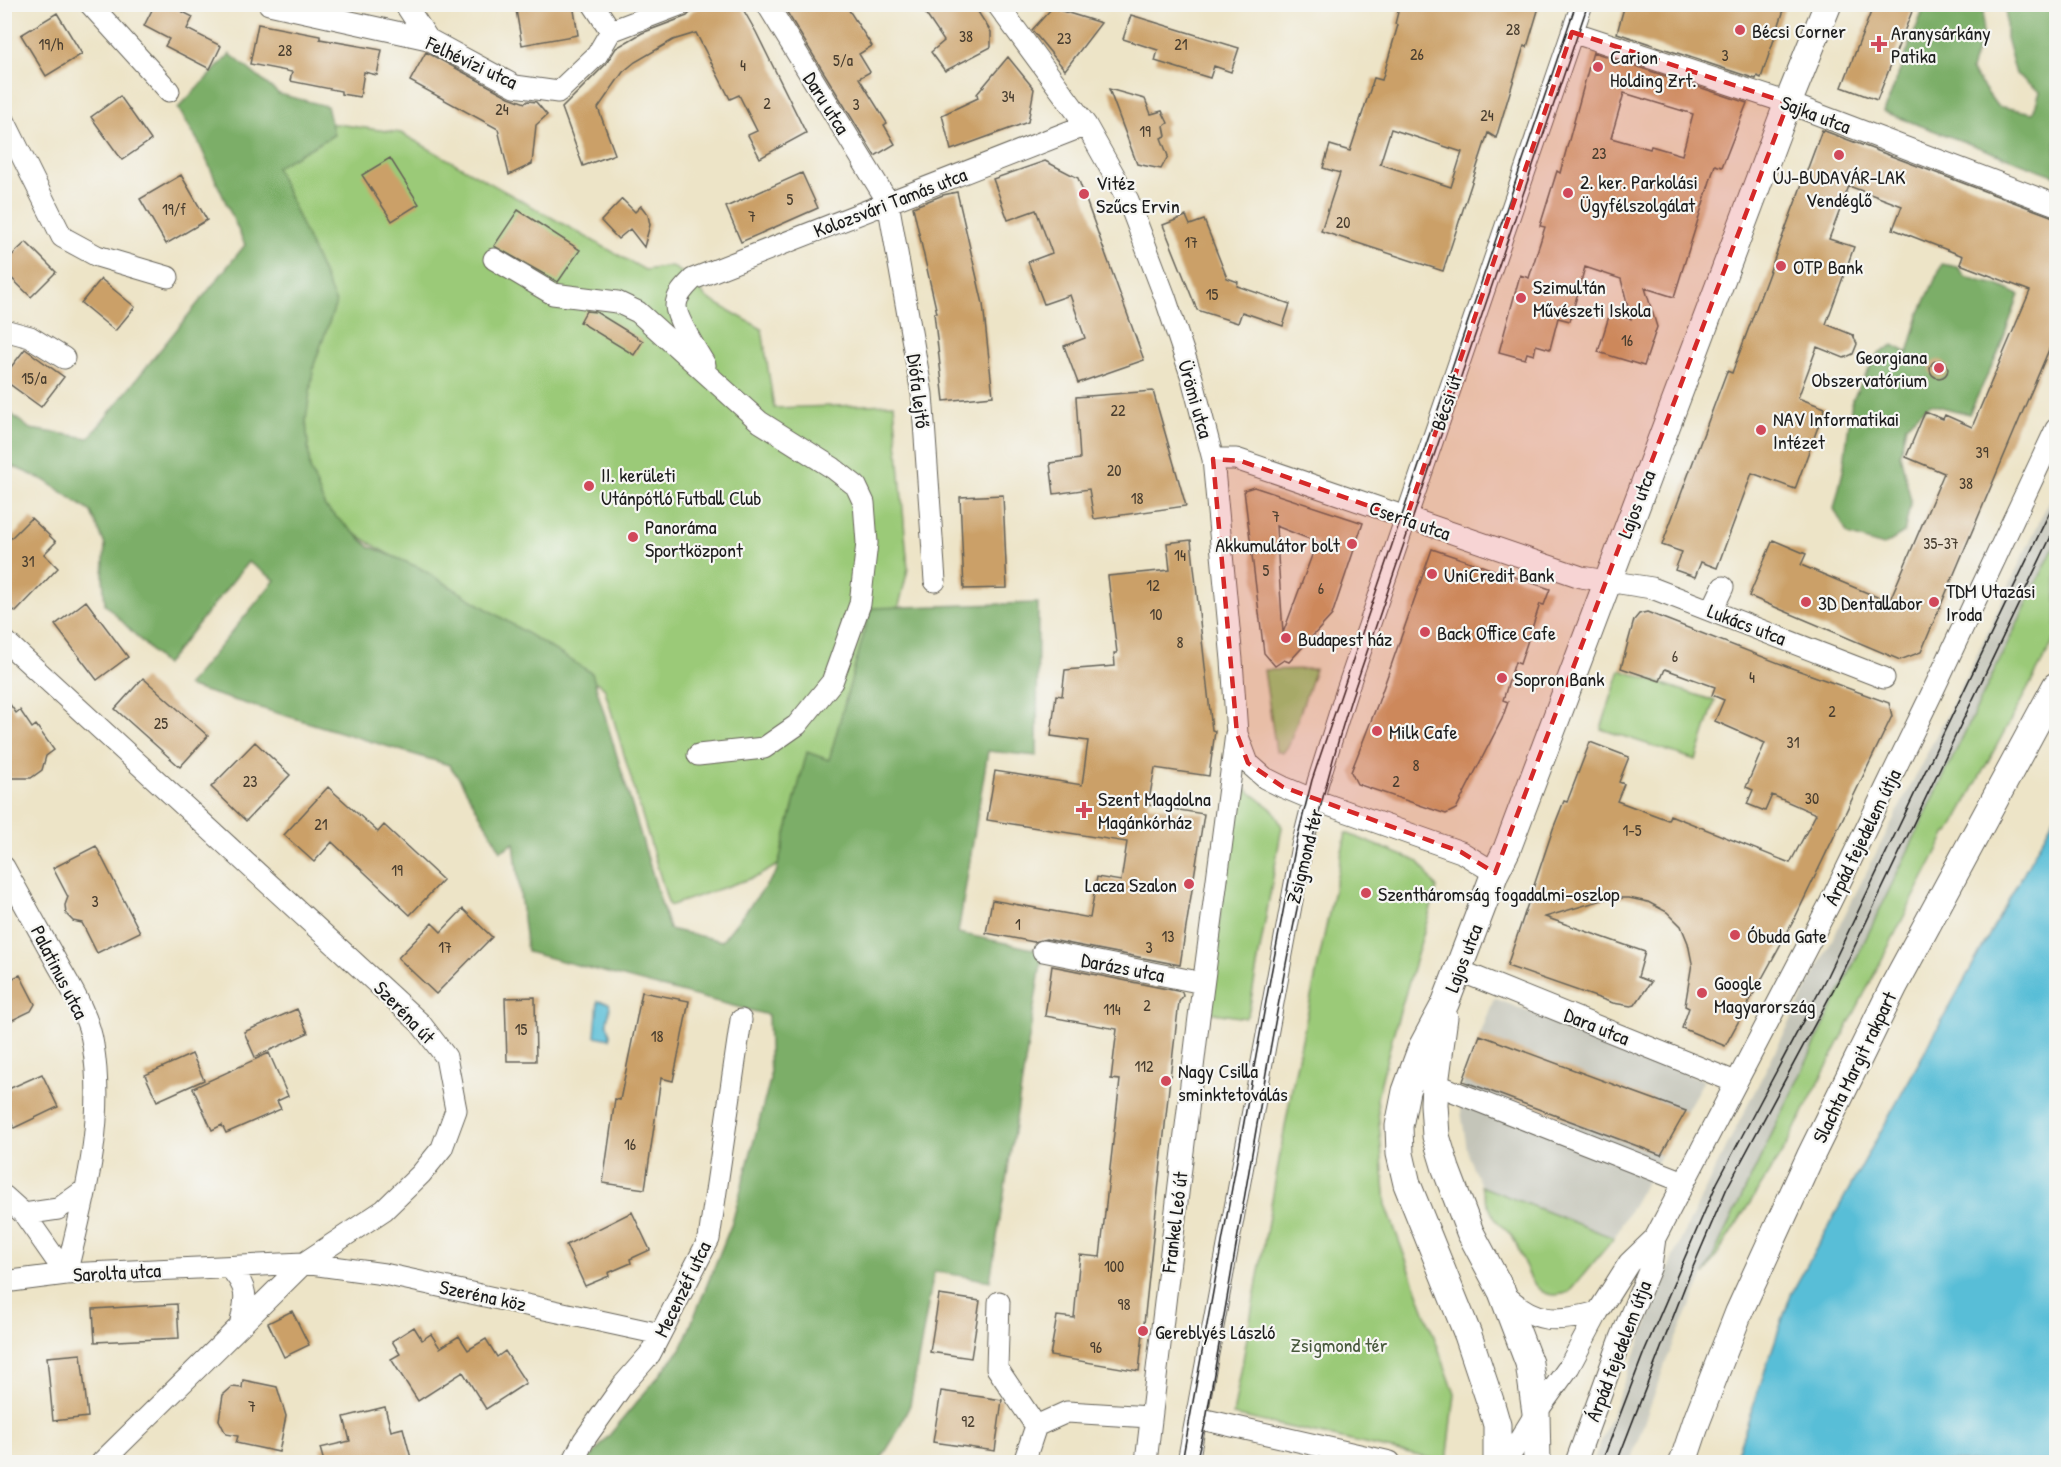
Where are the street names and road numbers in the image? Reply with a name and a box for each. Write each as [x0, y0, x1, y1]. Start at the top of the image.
street label: Felhévízi utca [421, 29, 522, 95]
street label: Daru utca [798, 67, 857, 139]
street label: Sajka utca [1777, 88, 1855, 140]
street label: Kolozsvári Tamás utca [809, 160, 971, 244]
street label: Diófa lejtő [901, 352, 937, 430]
street label: Ürömi utca [1172, 357, 1220, 441]
street label: Bécsi út [1424, 369, 1468, 434]
street label: Lajos utca [1611, 466, 1661, 542]
street label: Cserfa utca [1366, 493, 1454, 547]
street label: Lukács utca [1704, 597, 1790, 651]
street label: Árpád fejedelem útja [1817, 764, 1907, 910]
street label: Zsigmond tér [1279, 805, 1329, 906]
street label: Lajos utca [1438, 920, 1488, 996]
street label: Palatinus utca [25, 921, 95, 1024]
street label: Darázs utca [1079, 946, 1167, 988]
street label: Szeréna út [368, 975, 442, 1050]
street label: Slachta Margit rakpart [1806, 986, 1903, 1147]
street label: Dara utca [1560, 1001, 1634, 1051]
street label: Frankel Leó út [1154, 1169, 1194, 1275]
street label: Mecenzéf utca [647, 1236, 717, 1341]
street label: Sarolta utca [72, 1256, 162, 1288]
street label: Szeréna köz [437, 1273, 529, 1317]
street label: Árpád fejedelem útja [1579, 1277, 1657, 1425]

